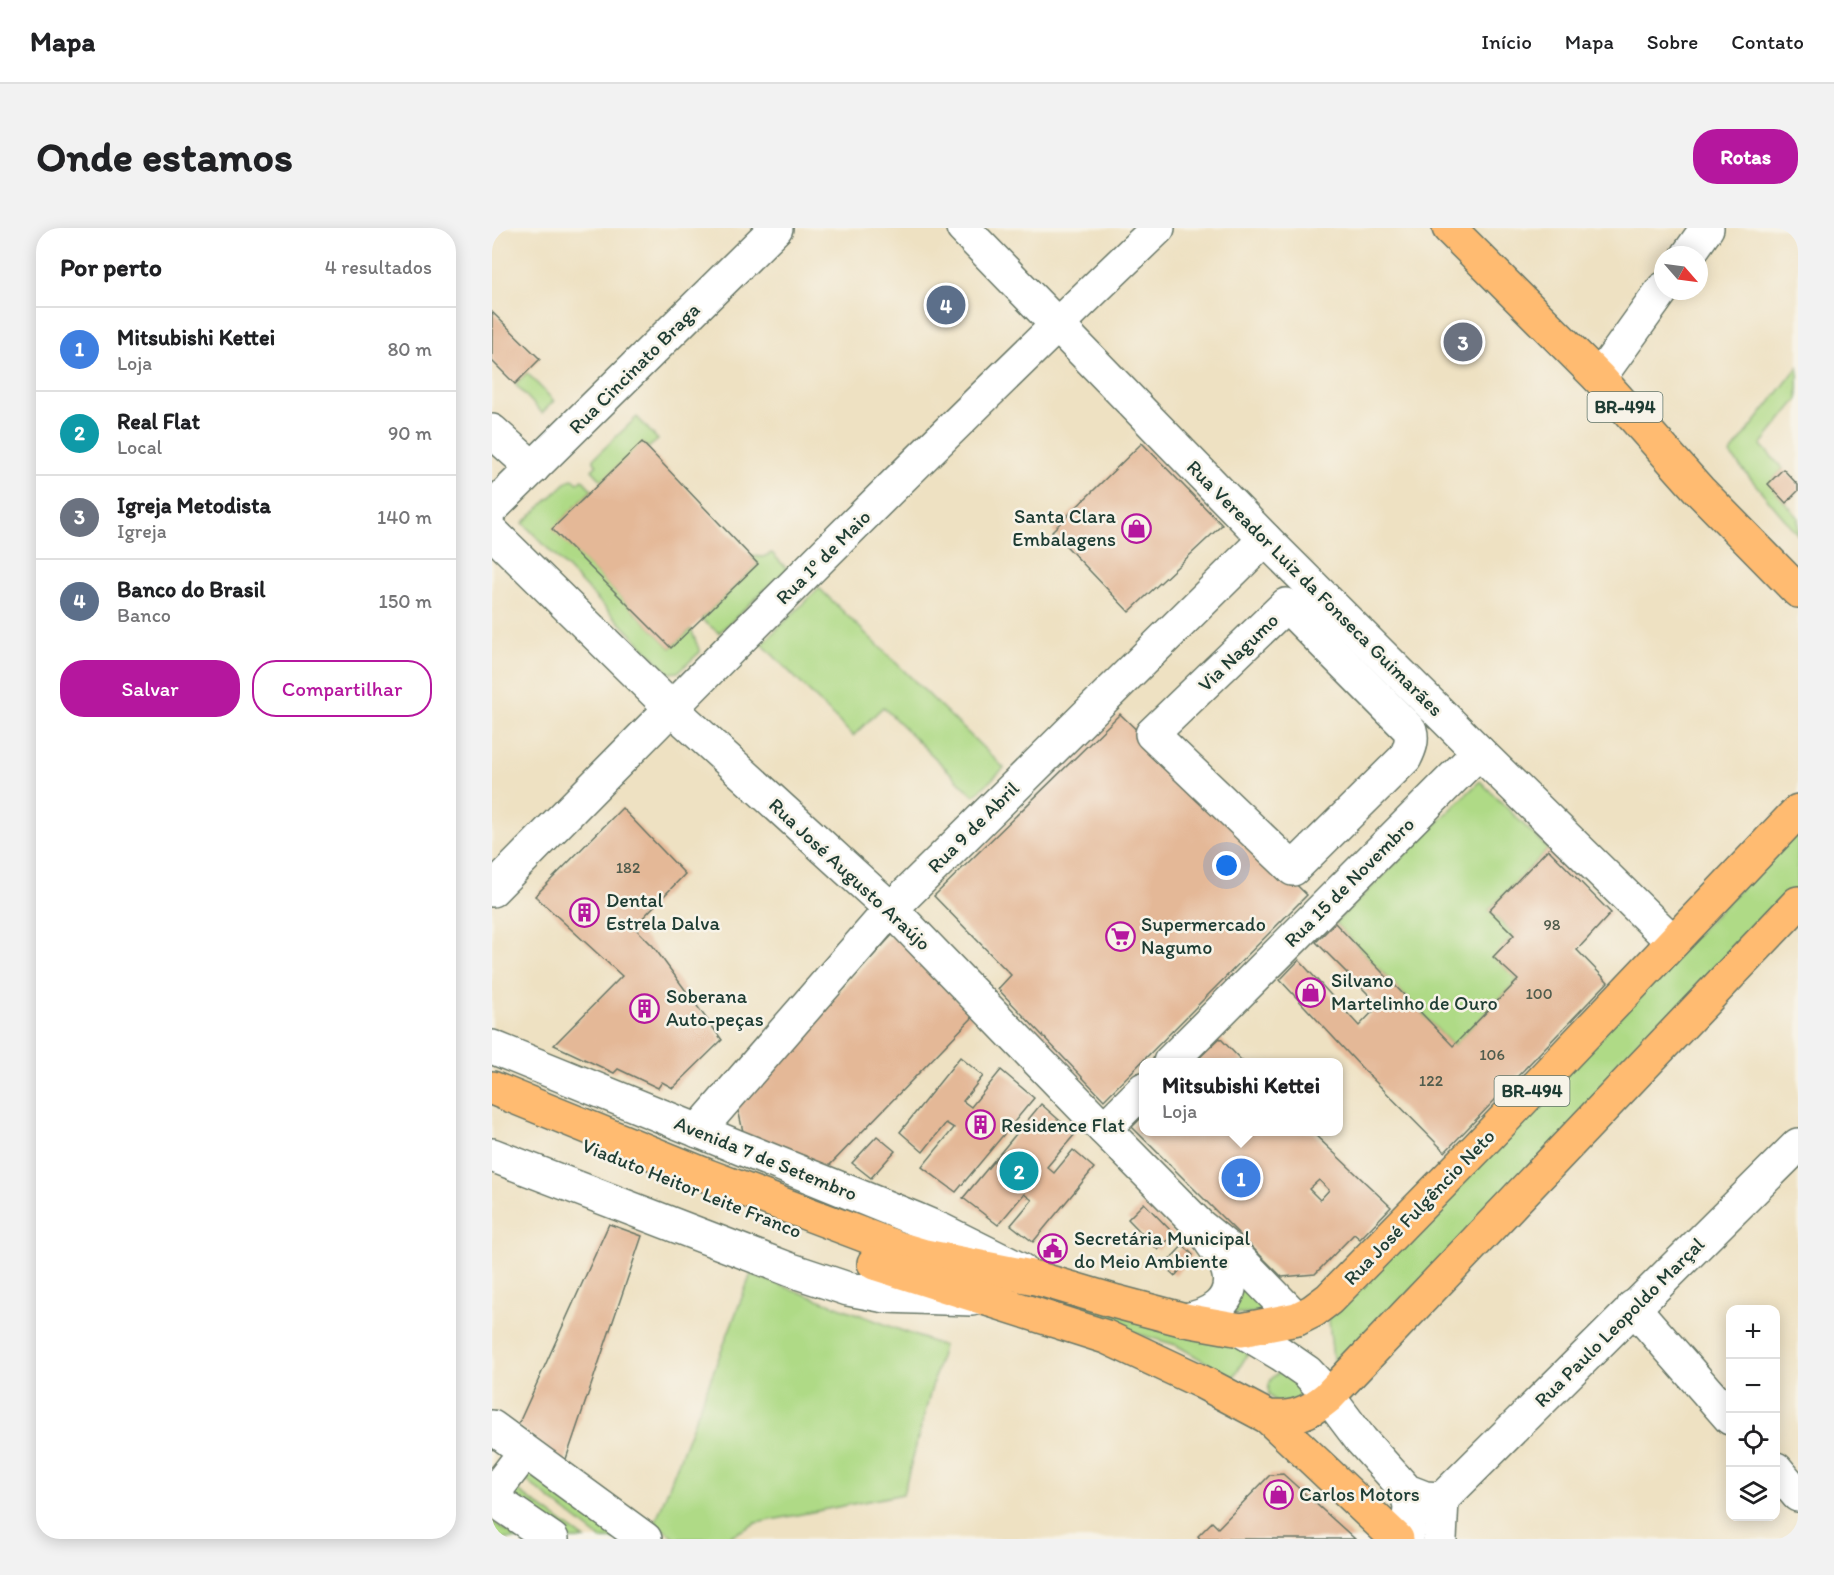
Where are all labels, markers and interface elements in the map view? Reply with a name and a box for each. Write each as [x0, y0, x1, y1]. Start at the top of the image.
text: Mapa [30, 24, 95, 58]
text: Início [1481, 29, 1532, 54]
text: Mapa [1565, 29, 1614, 54]
text: Sobre [1647, 29, 1698, 54]
text: Contato [1731, 29, 1804, 54]
button: Rotas [1693, 129, 1798, 184]
text: Onde estamos [36, 131, 293, 182]
north arrow [1654, 246, 1708, 300]
text: Por perto [60, 251, 162, 283]
text: 4 resultados [325, 255, 432, 279]
pin: 4 [926, 282, 966, 328]
street label: Rua Cincinato Braga [564, 297, 705, 438]
pin: 3 [1444, 320, 1482, 364]
text: Mitsubishi Kettei [117, 324, 275, 351]
text: 1 [75, 337, 84, 361]
text: 80 m [387, 337, 432, 361]
text: Loja [117, 351, 152, 375]
road number: BR-494 [1588, 392, 1662, 422]
text: Real Flat [117, 408, 200, 435]
text: 2 [74, 421, 85, 445]
text: 90 m [388, 421, 432, 445]
text: Local [117, 435, 162, 459]
street label: Rua Vereador Luiz da Fonseca Guimarães [1182, 455, 1448, 721]
text: Igreja Metodista [117, 492, 271, 519]
place label: Santa Clara Embalagens [1012, 504, 1117, 551]
text: 3 [74, 505, 85, 529]
text: 140 m [377, 505, 432, 529]
street label: Rua 1º de Maio [771, 505, 875, 609]
shop icon: Santa Clara Embalagens [1121, 512, 1153, 544]
text: Igreja [117, 519, 167, 543]
text: Banco do Brasil [117, 576, 265, 603]
text: 4 [73, 589, 86, 613]
text: 150 m [379, 589, 432, 613]
text: Banco [117, 603, 171, 627]
street label: Via Nagumo [1193, 608, 1283, 696]
button: Salvar [60, 660, 240, 717]
button: Compartilhar [252, 660, 432, 717]
street label: Rua 9 de Abril [922, 776, 1024, 878]
street label: Rua José Augusto Araújo [764, 793, 936, 955]
street label: Rua 15 de Novembro [1279, 812, 1419, 952]
your location [1212, 851, 1241, 880]
house number: 182 [616, 858, 641, 877]
place label: Dental Estrela Dalva [606, 888, 720, 935]
building icon: Dental Estrela Dalva [569, 896, 601, 928]
place label: Supermercado Nagumo [1141, 912, 1266, 959]
house number: 98 [1543, 915, 1561, 934]
supermarket icon: Supermercado Nagumo [1104, 920, 1136, 952]
place label: Silvano Martelinho de Ouro [1331, 968, 1498, 1015]
shop icon: Silvano Martelinho de Ouro [1294, 976, 1326, 1008]
place label: Soberana Auto-peças [666, 984, 764, 1031]
house number: 100 [1525, 984, 1553, 1003]
building icon: Soberana Auto-peças [629, 992, 661, 1024]
house number: 106 [1479, 1045, 1505, 1064]
popup [1139, 1058, 1343, 1136]
house number: 122 [1419, 1071, 1444, 1090]
text: Mitsubishi Kettei [1162, 1072, 1320, 1099]
road number: BR-494 [1494, 1076, 1570, 1106]
text: Loja [1162, 1099, 1197, 1123]
building icon: Residence Flat [964, 1109, 996, 1141]
street label: Avenida 7 de Setembro [671, 1110, 861, 1206]
place label: Residence Flat [1001, 1113, 1125, 1137]
street label: Rua José Fulgêncio Neto [1338, 1124, 1500, 1290]
street label: Viaduto Heitor Leite Franco [579, 1133, 805, 1243]
pin: 2 [1000, 1148, 1038, 1194]
pin: 1 [1222, 1156, 1260, 1200]
place label: Secretária Municipal do Meio Ambiente [1074, 1226, 1250, 1273]
street label: Rua Paulo Leopoldo Marçal [1529, 1232, 1709, 1412]
public building icon: Secretária Municipal do Meio Ambiente [1037, 1233, 1069, 1265]
map controls [1726, 1305, 1780, 1521]
button: + [1726, 1305, 1780, 1359]
button: − [1726, 1359, 1780, 1413]
button: locate [1726, 1413, 1780, 1467]
button: layers [1726, 1467, 1780, 1521]
shop icon: Carlos Motors [1262, 1478, 1294, 1510]
place label: Carlos Motors [1299, 1482, 1420, 1506]

